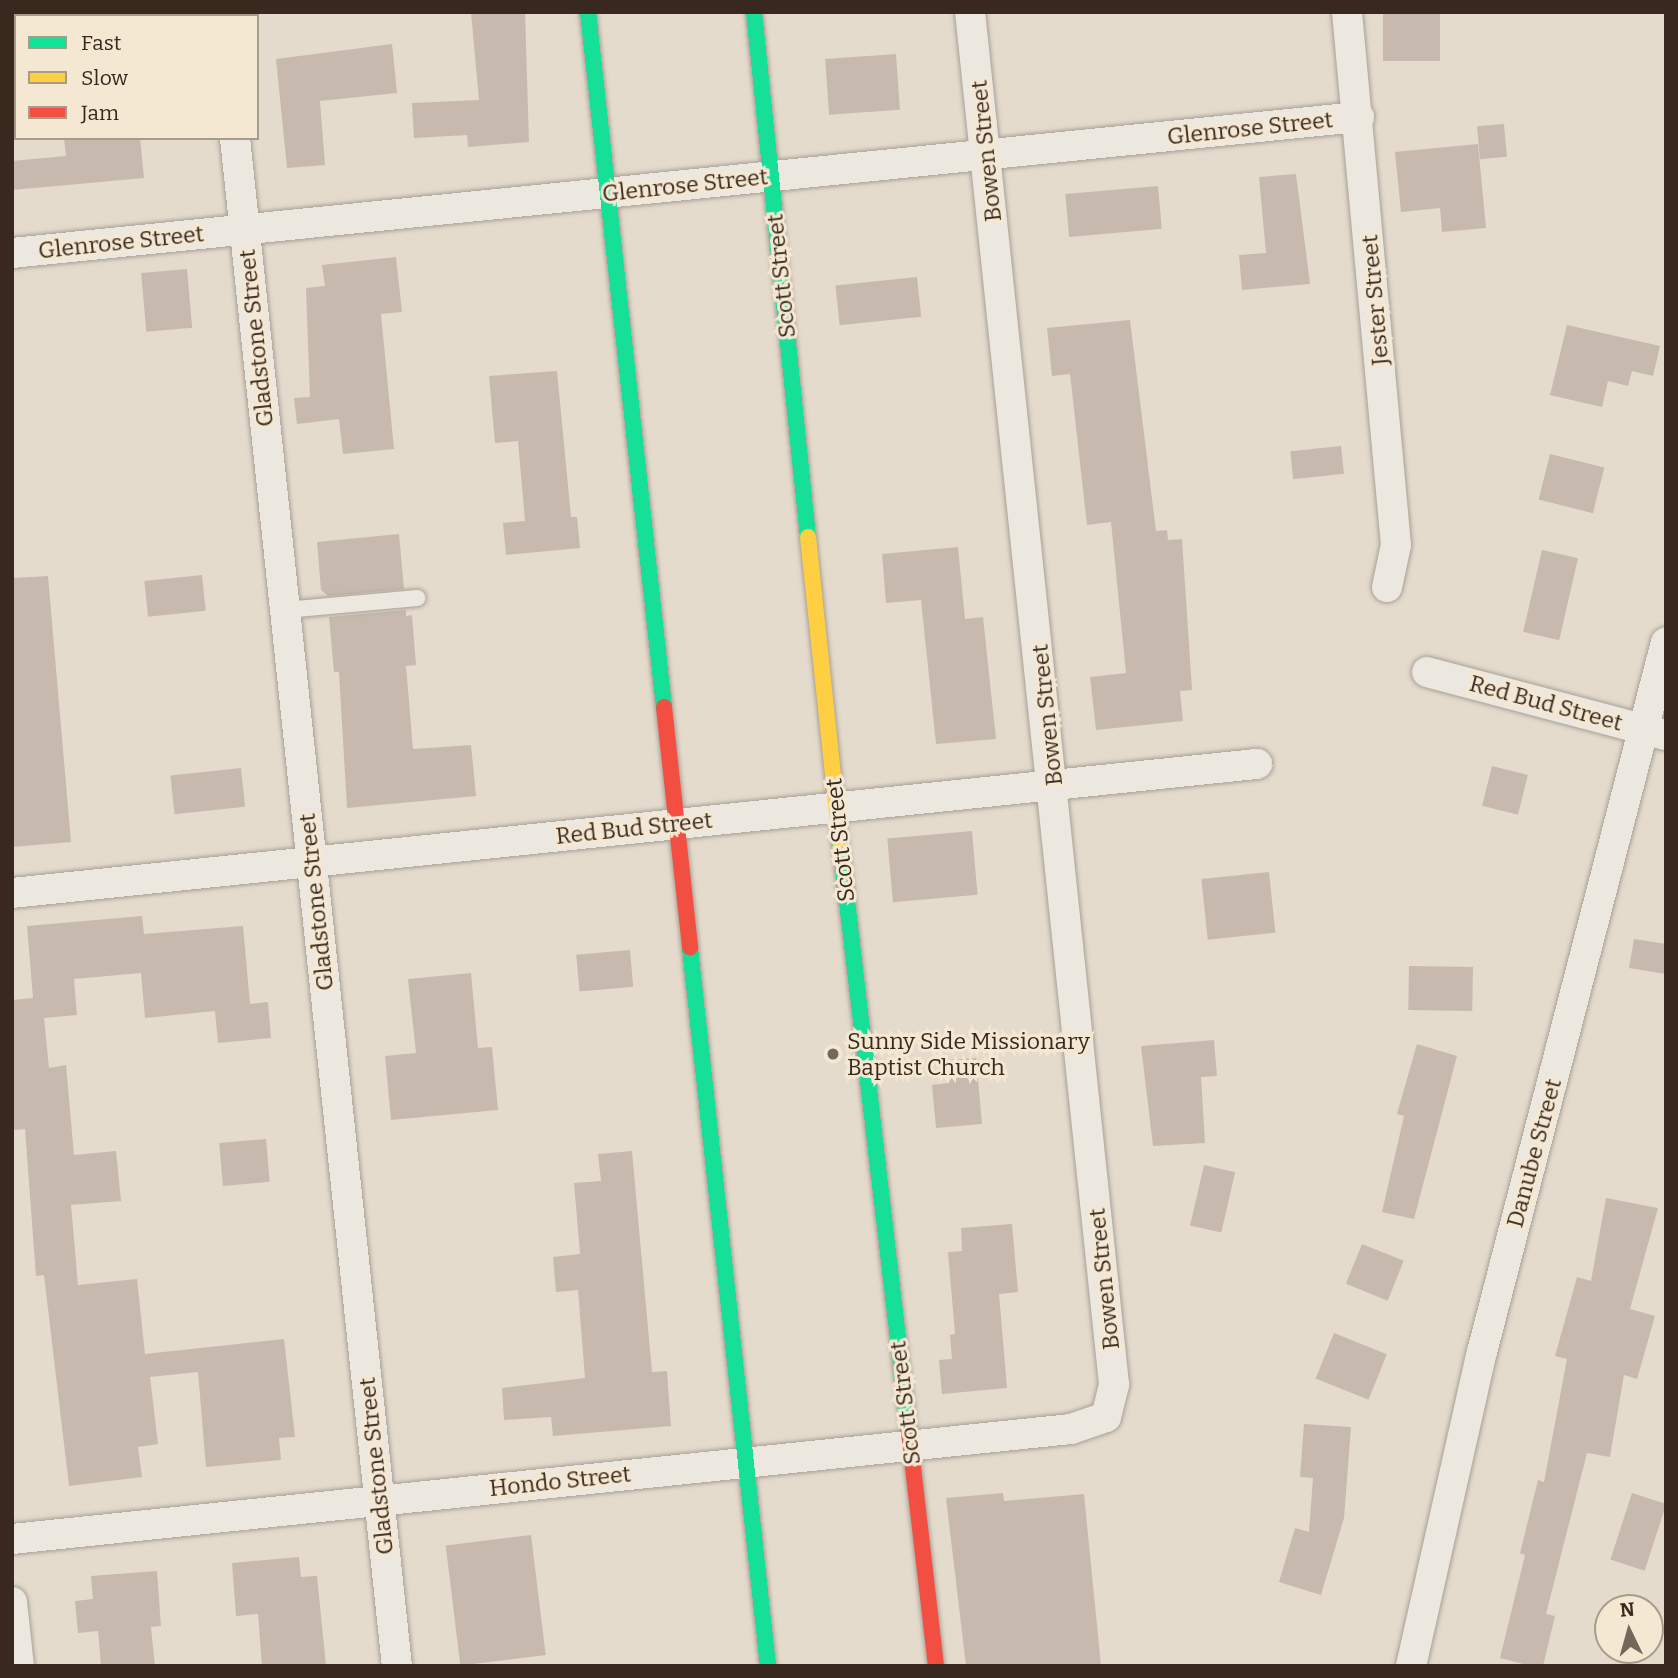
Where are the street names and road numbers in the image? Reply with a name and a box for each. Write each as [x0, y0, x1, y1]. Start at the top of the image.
street label: Bowen Street [965, 79, 1007, 223]
street label: Glenrose Street [1166, 106, 1334, 150]
street label: Glenrose Street [601, 163, 769, 207]
street label: Scott Street [761, 213, 801, 339]
street label: Glenrose Street [37, 220, 205, 264]
street label: Jester Street [1356, 233, 1394, 367]
street label: Gladstone Street [233, 248, 279, 428]
street label: Bowen Street [1026, 643, 1068, 787]
street label: Red Bud Street [1466, 669, 1626, 737]
street label: Scott Street [820, 777, 860, 903]
street label: Red Bud Street [554, 806, 714, 850]
street label: Gladstone Street [293, 812, 339, 992]
street label: Danube Street [1501, 1076, 1567, 1230]
street label: Bowen Street [1083, 1207, 1125, 1351]
street label: Scott Street [884, 1340, 926, 1466]
street label: Gladstone Street [353, 1376, 399, 1556]
street label: Hondo Street [488, 1460, 632, 1502]

